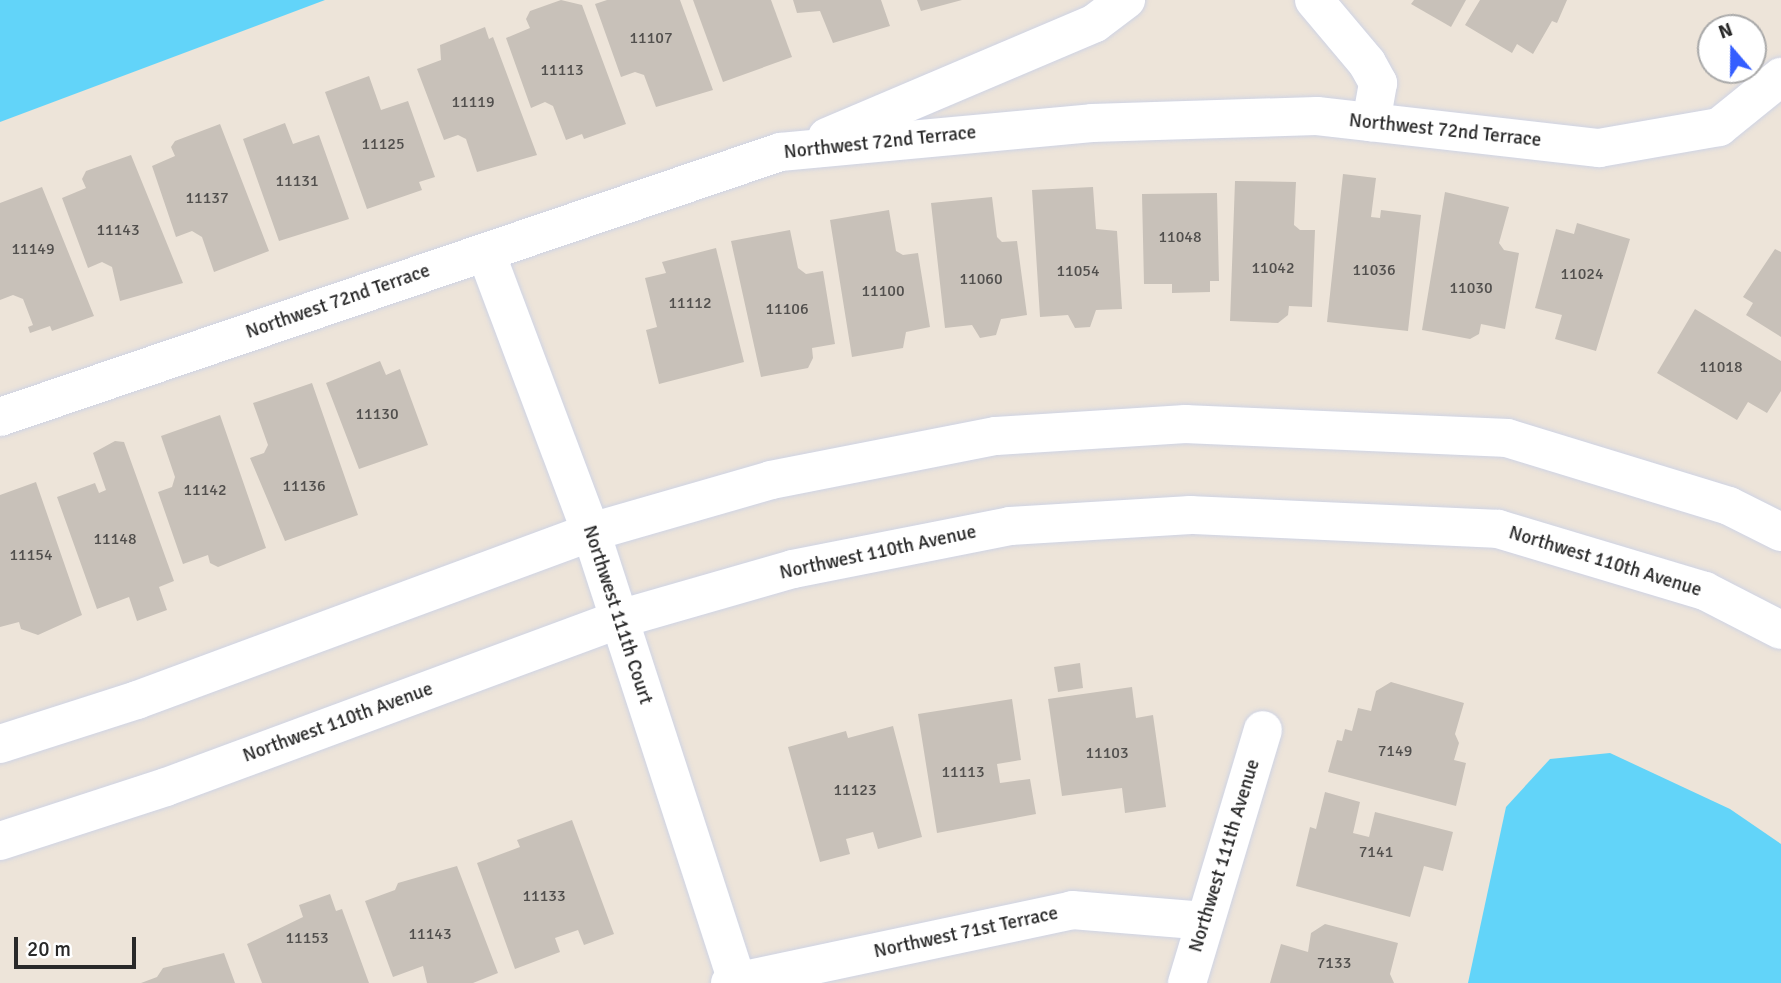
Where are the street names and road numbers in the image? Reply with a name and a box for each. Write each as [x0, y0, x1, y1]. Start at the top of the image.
street label: Northwest 72nd Terrace [1348, 110, 1542, 152]
street label: Northwest 72nd Terrace [783, 122, 977, 164]
street label: Northwest 72nd Terrace [243, 260, 433, 344]
street label: Northwest 110th Avenue [778, 521, 978, 585]
street label: Northwest 110th Avenue [1506, 522, 1704, 602]
street label: Northwest 111th Court [577, 523, 657, 707]
street label: Northwest 110th Avenue [240, 678, 436, 768]
street label: Northwest 111th Avenue [1185, 757, 1265, 955]
street label: Northwest 71st Terrace [872, 902, 1060, 964]

